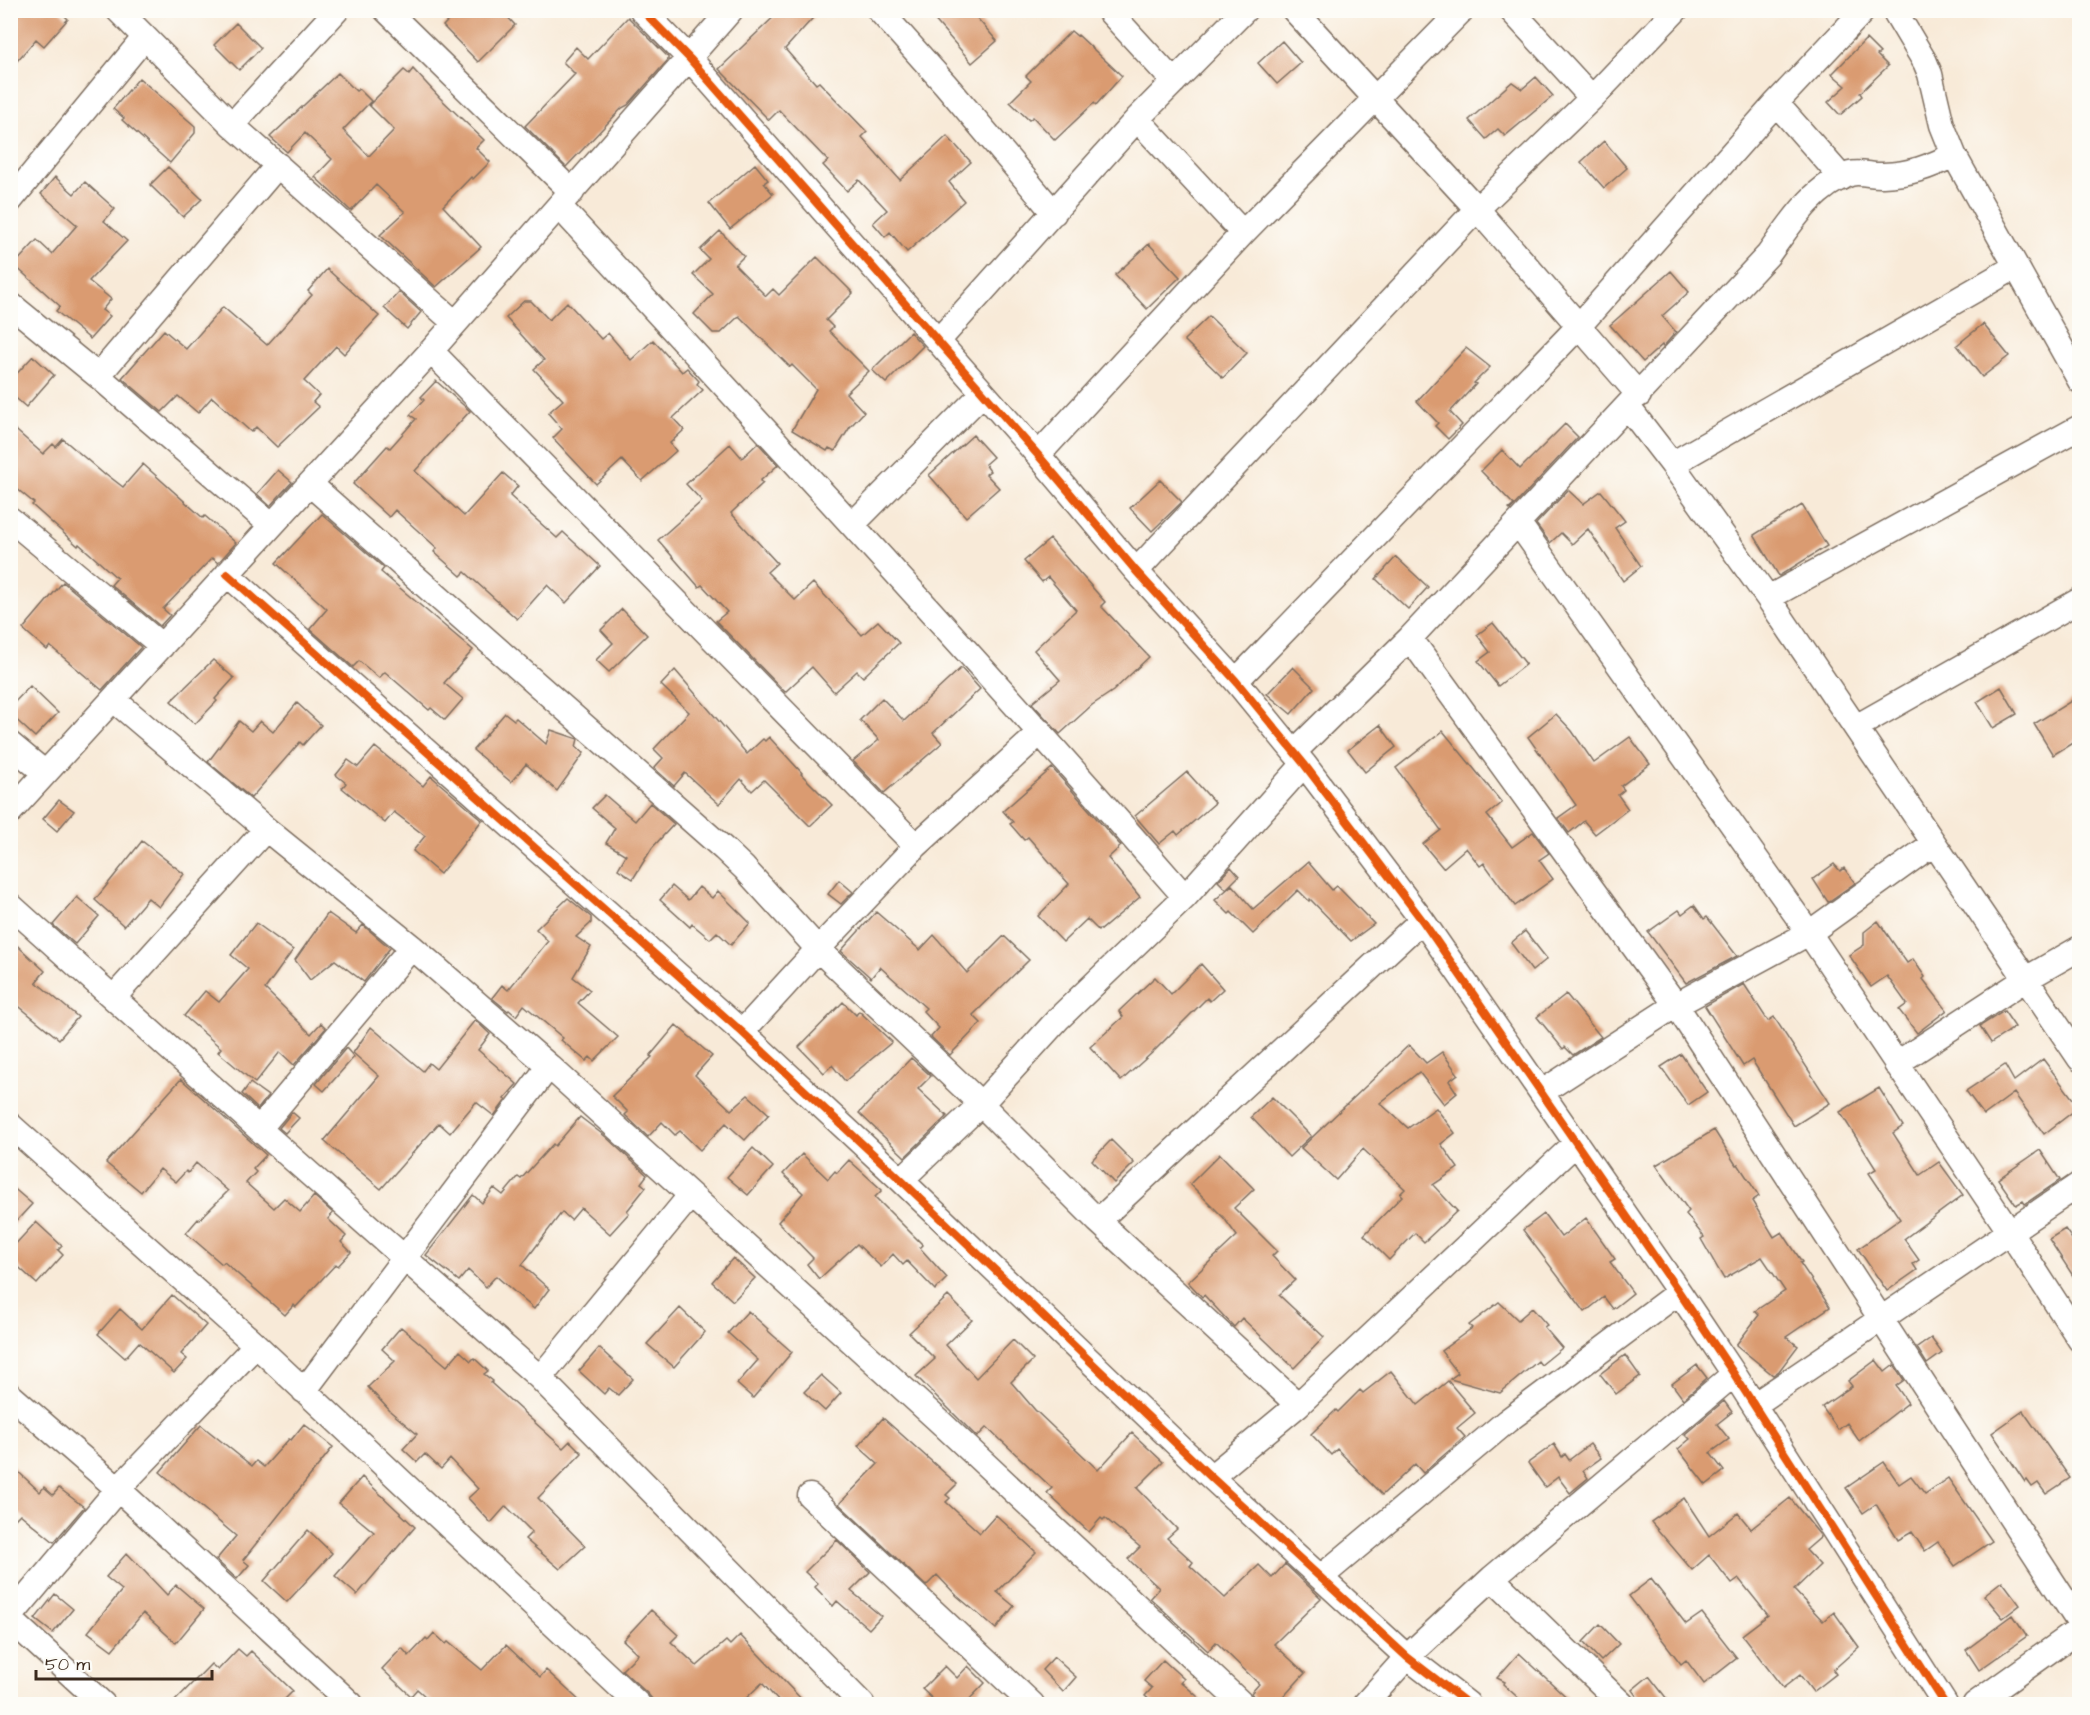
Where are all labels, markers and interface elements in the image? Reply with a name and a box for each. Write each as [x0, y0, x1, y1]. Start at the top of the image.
scale bar [36, 1643, 212, 1681]
text: 50 m [45, 1652, 90, 1677]

